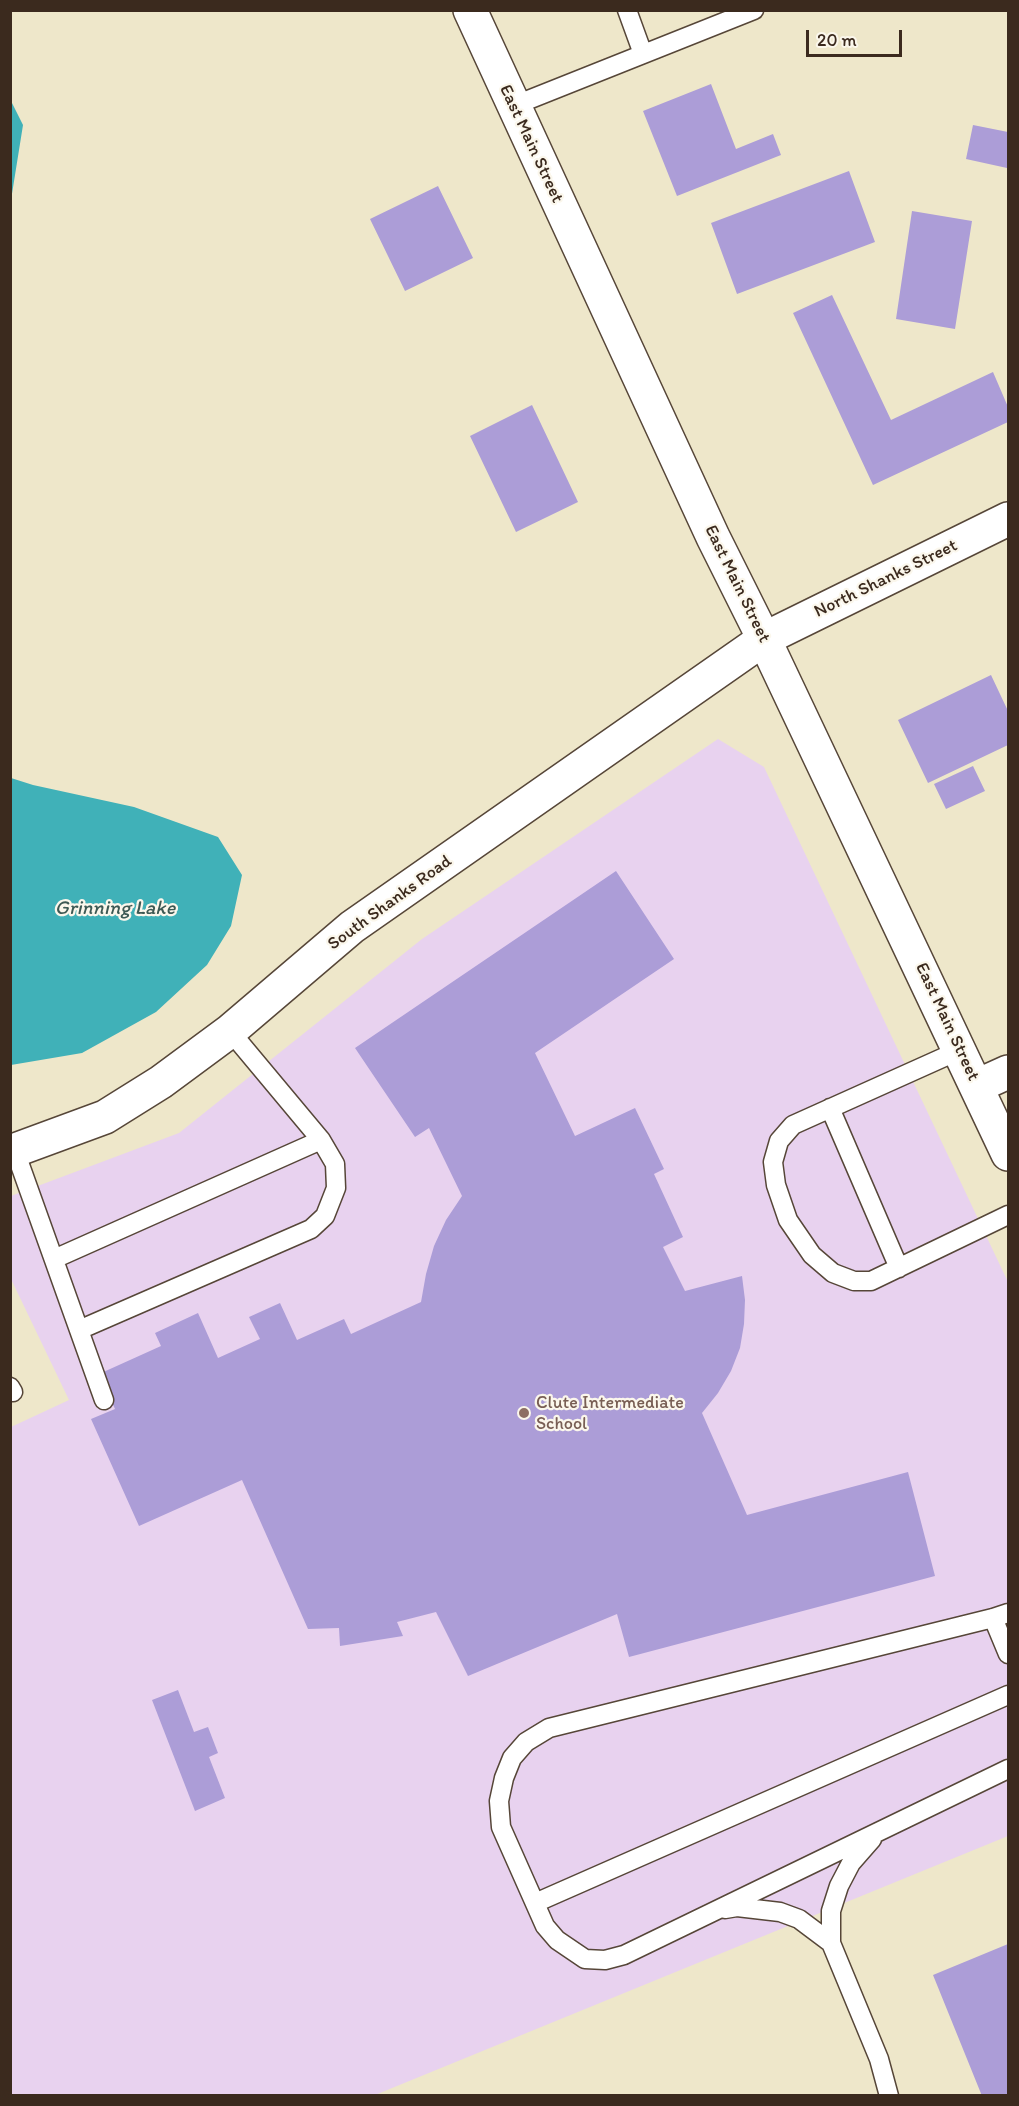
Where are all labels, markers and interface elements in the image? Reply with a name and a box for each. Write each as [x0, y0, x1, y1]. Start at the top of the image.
scale bar [809, 18, 905, 56]
text: 20 m [817, 29, 857, 51]
street label: East Main Street [494, 81, 568, 207]
street label: East Main Street [699, 522, 775, 646]
street label: North Shanks Street [811, 535, 961, 623]
street label: South Shanks Road [324, 851, 456, 955]
water label: Grinning Lake [55, 897, 175, 921]
street label: East Main Street [910, 959, 984, 1085]
place label: Clute Intermediate School [536, 1392, 684, 1434]
marker: Clute Intermediate School [517, 1406, 531, 1420]

